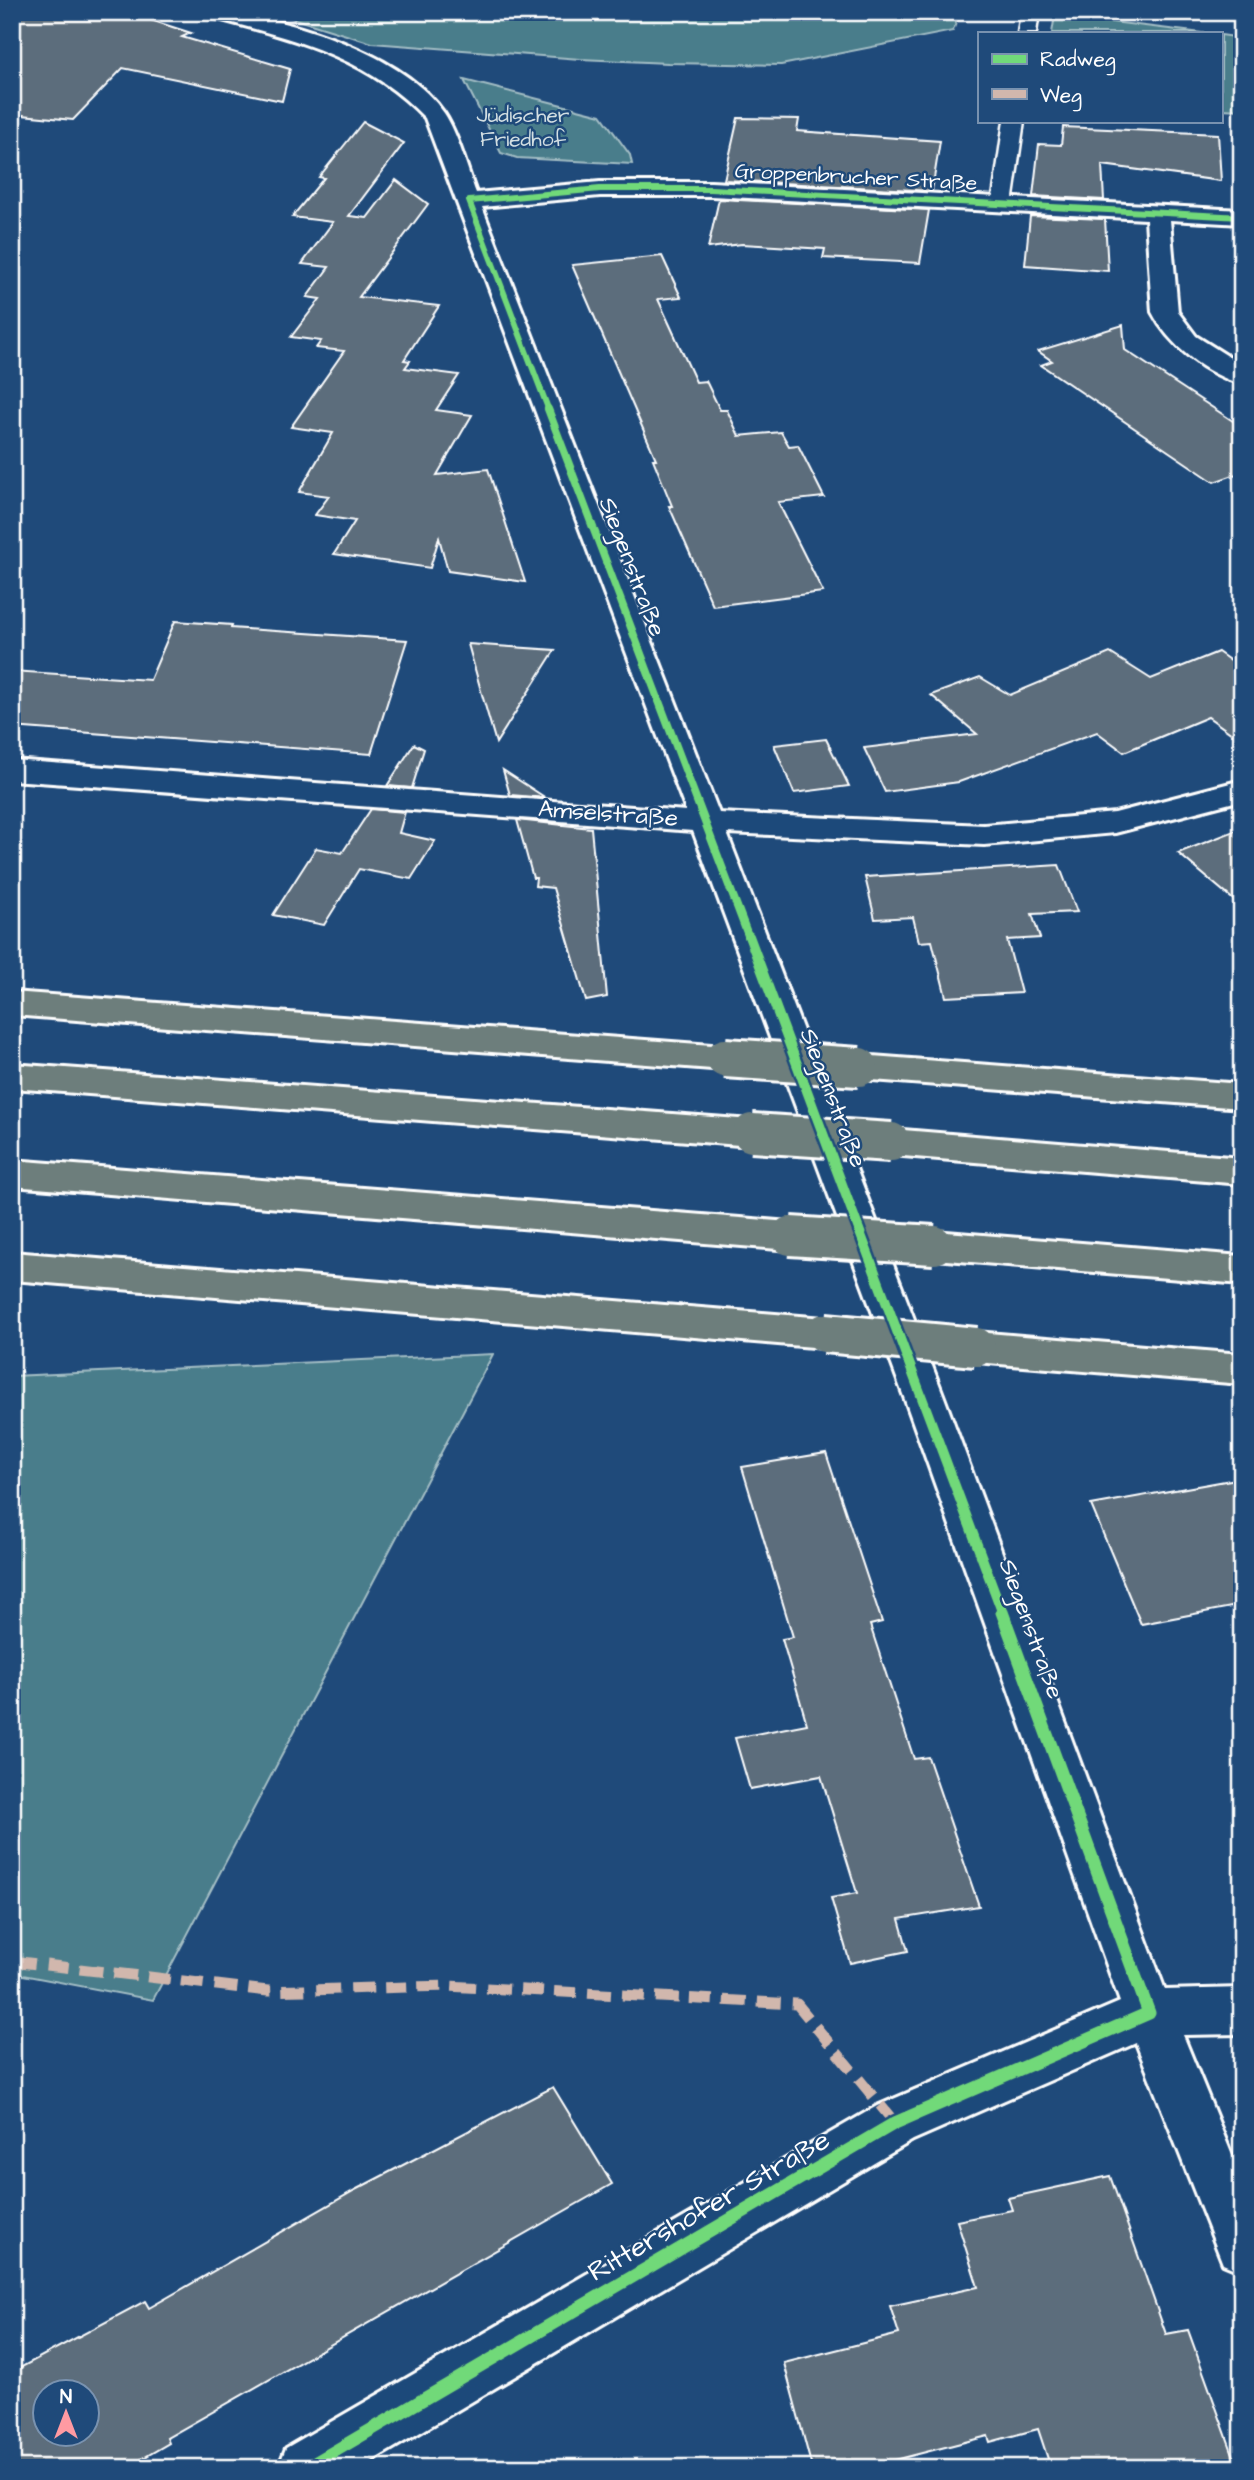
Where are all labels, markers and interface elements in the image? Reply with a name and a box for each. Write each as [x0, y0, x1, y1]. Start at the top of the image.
legend [978, 32, 1222, 122]
text: Radweg [1040, 45, 1116, 76]
text: Weg [1040, 81, 1082, 112]
park label: Jüdischer Friedhof [477, 101, 570, 154]
street label: Groppenbrucher Straße [734, 156, 978, 199]
street label: Siegenstraße [589, 492, 674, 642]
street label: Amselstraße [537, 792, 679, 836]
street label: Siegenstraße [790, 1023, 875, 1173]
street label: Siegenstraße [989, 1554, 1072, 1704]
street label: Rittershofer Straße [581, 2121, 837, 2291]
north arrow [32, 2378, 102, 2448]
text: N [60, 2384, 72, 2411]

